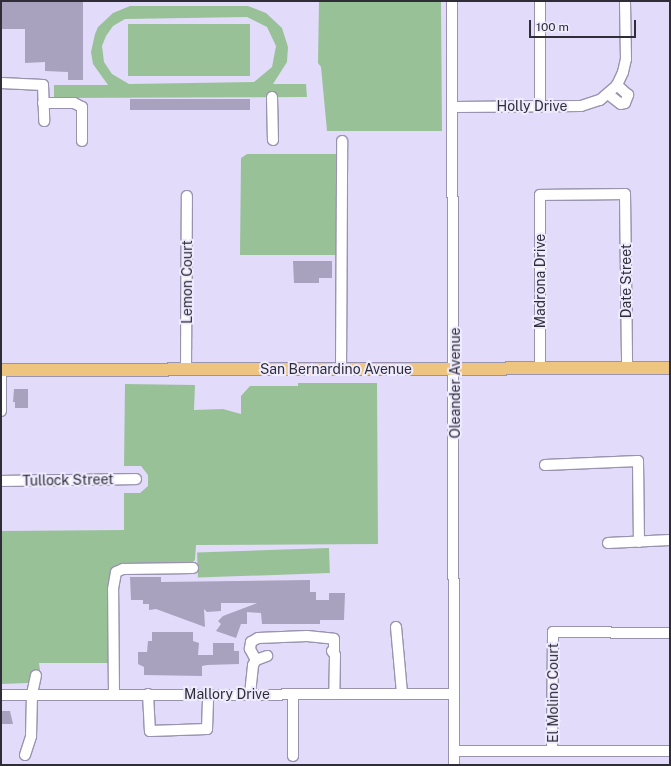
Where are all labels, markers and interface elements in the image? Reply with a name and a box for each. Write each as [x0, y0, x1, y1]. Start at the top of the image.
scale bar [531, 12, 638, 38]
text: 100 m [536, 20, 569, 34]
street label: Holly Drive [497, 98, 567, 114]
street label: Madrona Drive [532, 234, 548, 328]
street label: Lemon Court [179, 240, 195, 324]
street label: Date Street [618, 244, 634, 318]
street label: Oleander Avenue [447, 328, 463, 438]
street label: San Bernardino Avenue [260, 361, 412, 377]
street label: Tullock Street [22, 471, 114, 489]
street label: El Molino Court [545, 643, 561, 743]
street label: Mallory Drive [184, 686, 270, 702]

